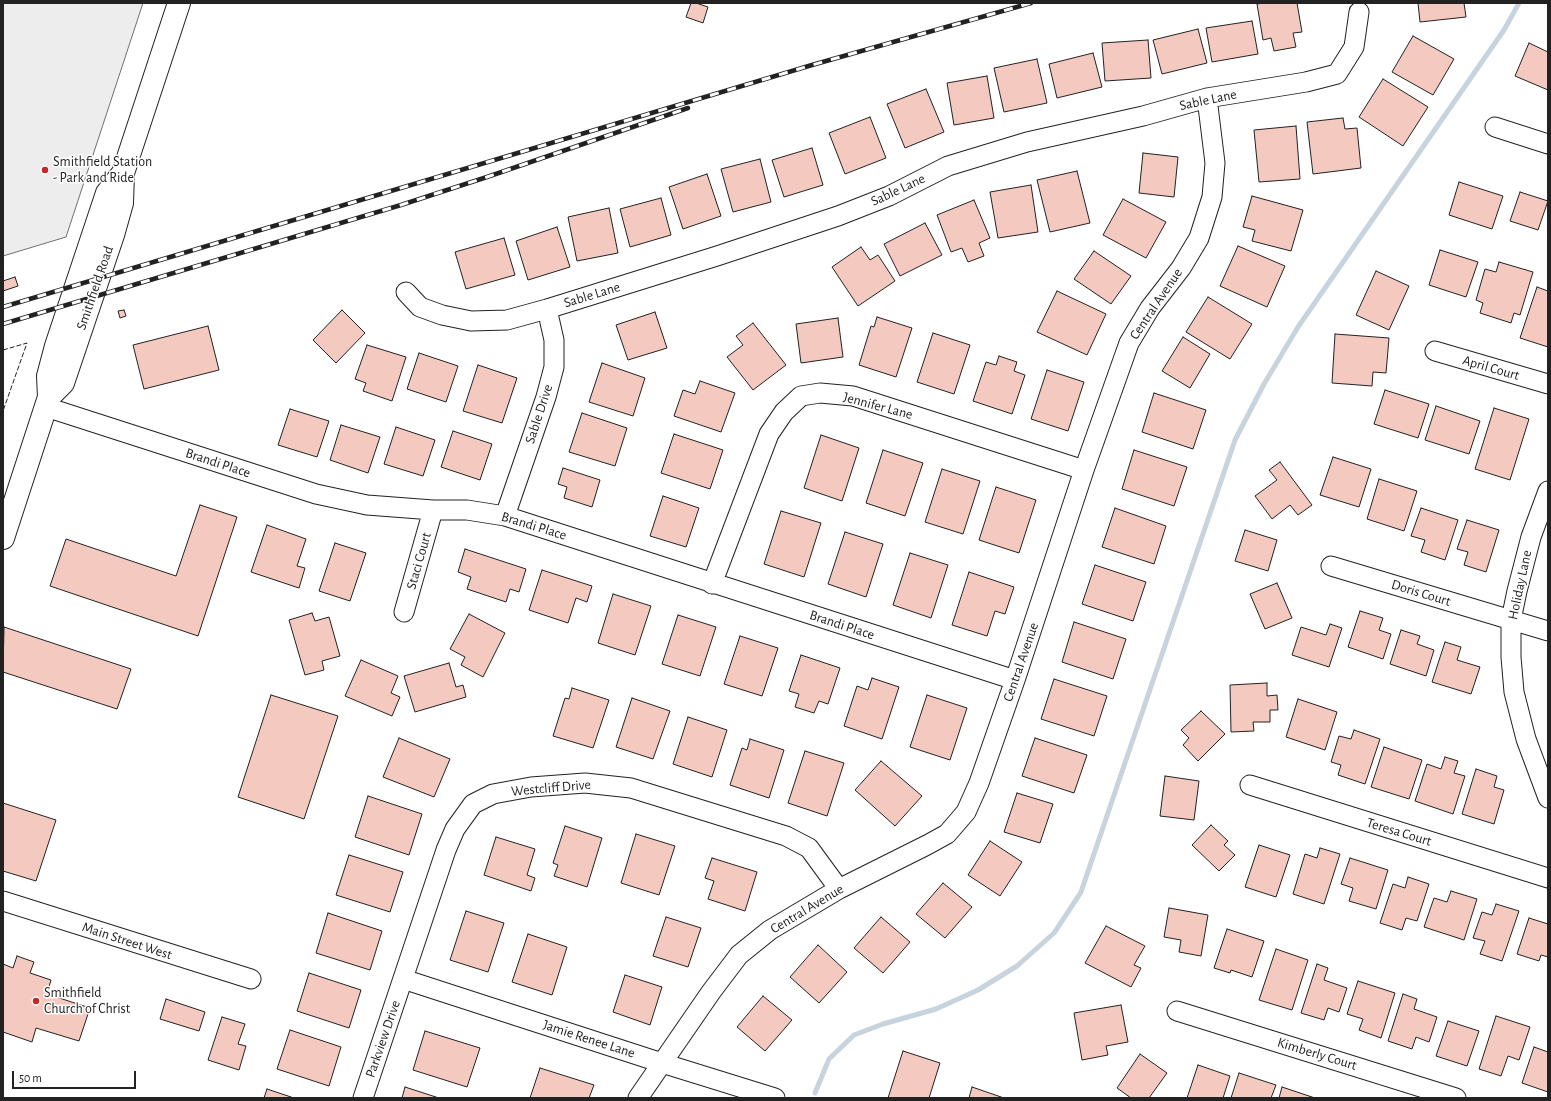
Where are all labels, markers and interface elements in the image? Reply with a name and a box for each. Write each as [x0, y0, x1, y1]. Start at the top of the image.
street label: Sable Lane [1178, 86, 1238, 114]
place label: Smithfield Station - Park and Ride [53, 154, 152, 186]
marker: Smithfield Station - Park and Ride [40, 165, 50, 175]
street label: Sable Lane [868, 170, 928, 210]
street label: Smithfield Road [73, 244, 117, 332]
street label: Central Avenue [1126, 265, 1186, 343]
street label: Sable Lane [562, 278, 622, 312]
street label: April Court [1461, 352, 1521, 384]
street label: Sable Drive [522, 382, 556, 446]
street label: Jennifer Lane [841, 389, 915, 423]
street label: Brandi Place [183, 445, 253, 481]
street label: Brandi Place [499, 508, 569, 544]
street label: Staci Court [403, 531, 435, 591]
street label: Holiday Lane [1504, 549, 1536, 621]
street label: Doris Court [1389, 576, 1453, 610]
street label: Brandi Place [807, 607, 877, 643]
street label: Central Avenue [1000, 620, 1042, 704]
street label: Westcliff Drive [510, 776, 592, 800]
street label: Teresa Court [1364, 814, 1434, 850]
street label: Central Avenue [767, 881, 847, 937]
street label: Main Street West [80, 919, 174, 963]
place label: Smithfield Church of Christ [44, 985, 130, 1018]
marker: Smithfield Church of Christ [31, 996, 41, 1006]
street label: Parkview Drive [362, 998, 404, 1080]
street label: Jamie Renee Lane [541, 1016, 637, 1062]
street label: Kimberly Court [1275, 1034, 1359, 1074]
scale bar [14, 1063, 138, 1089]
text: 50 m [19, 1072, 42, 1084]

